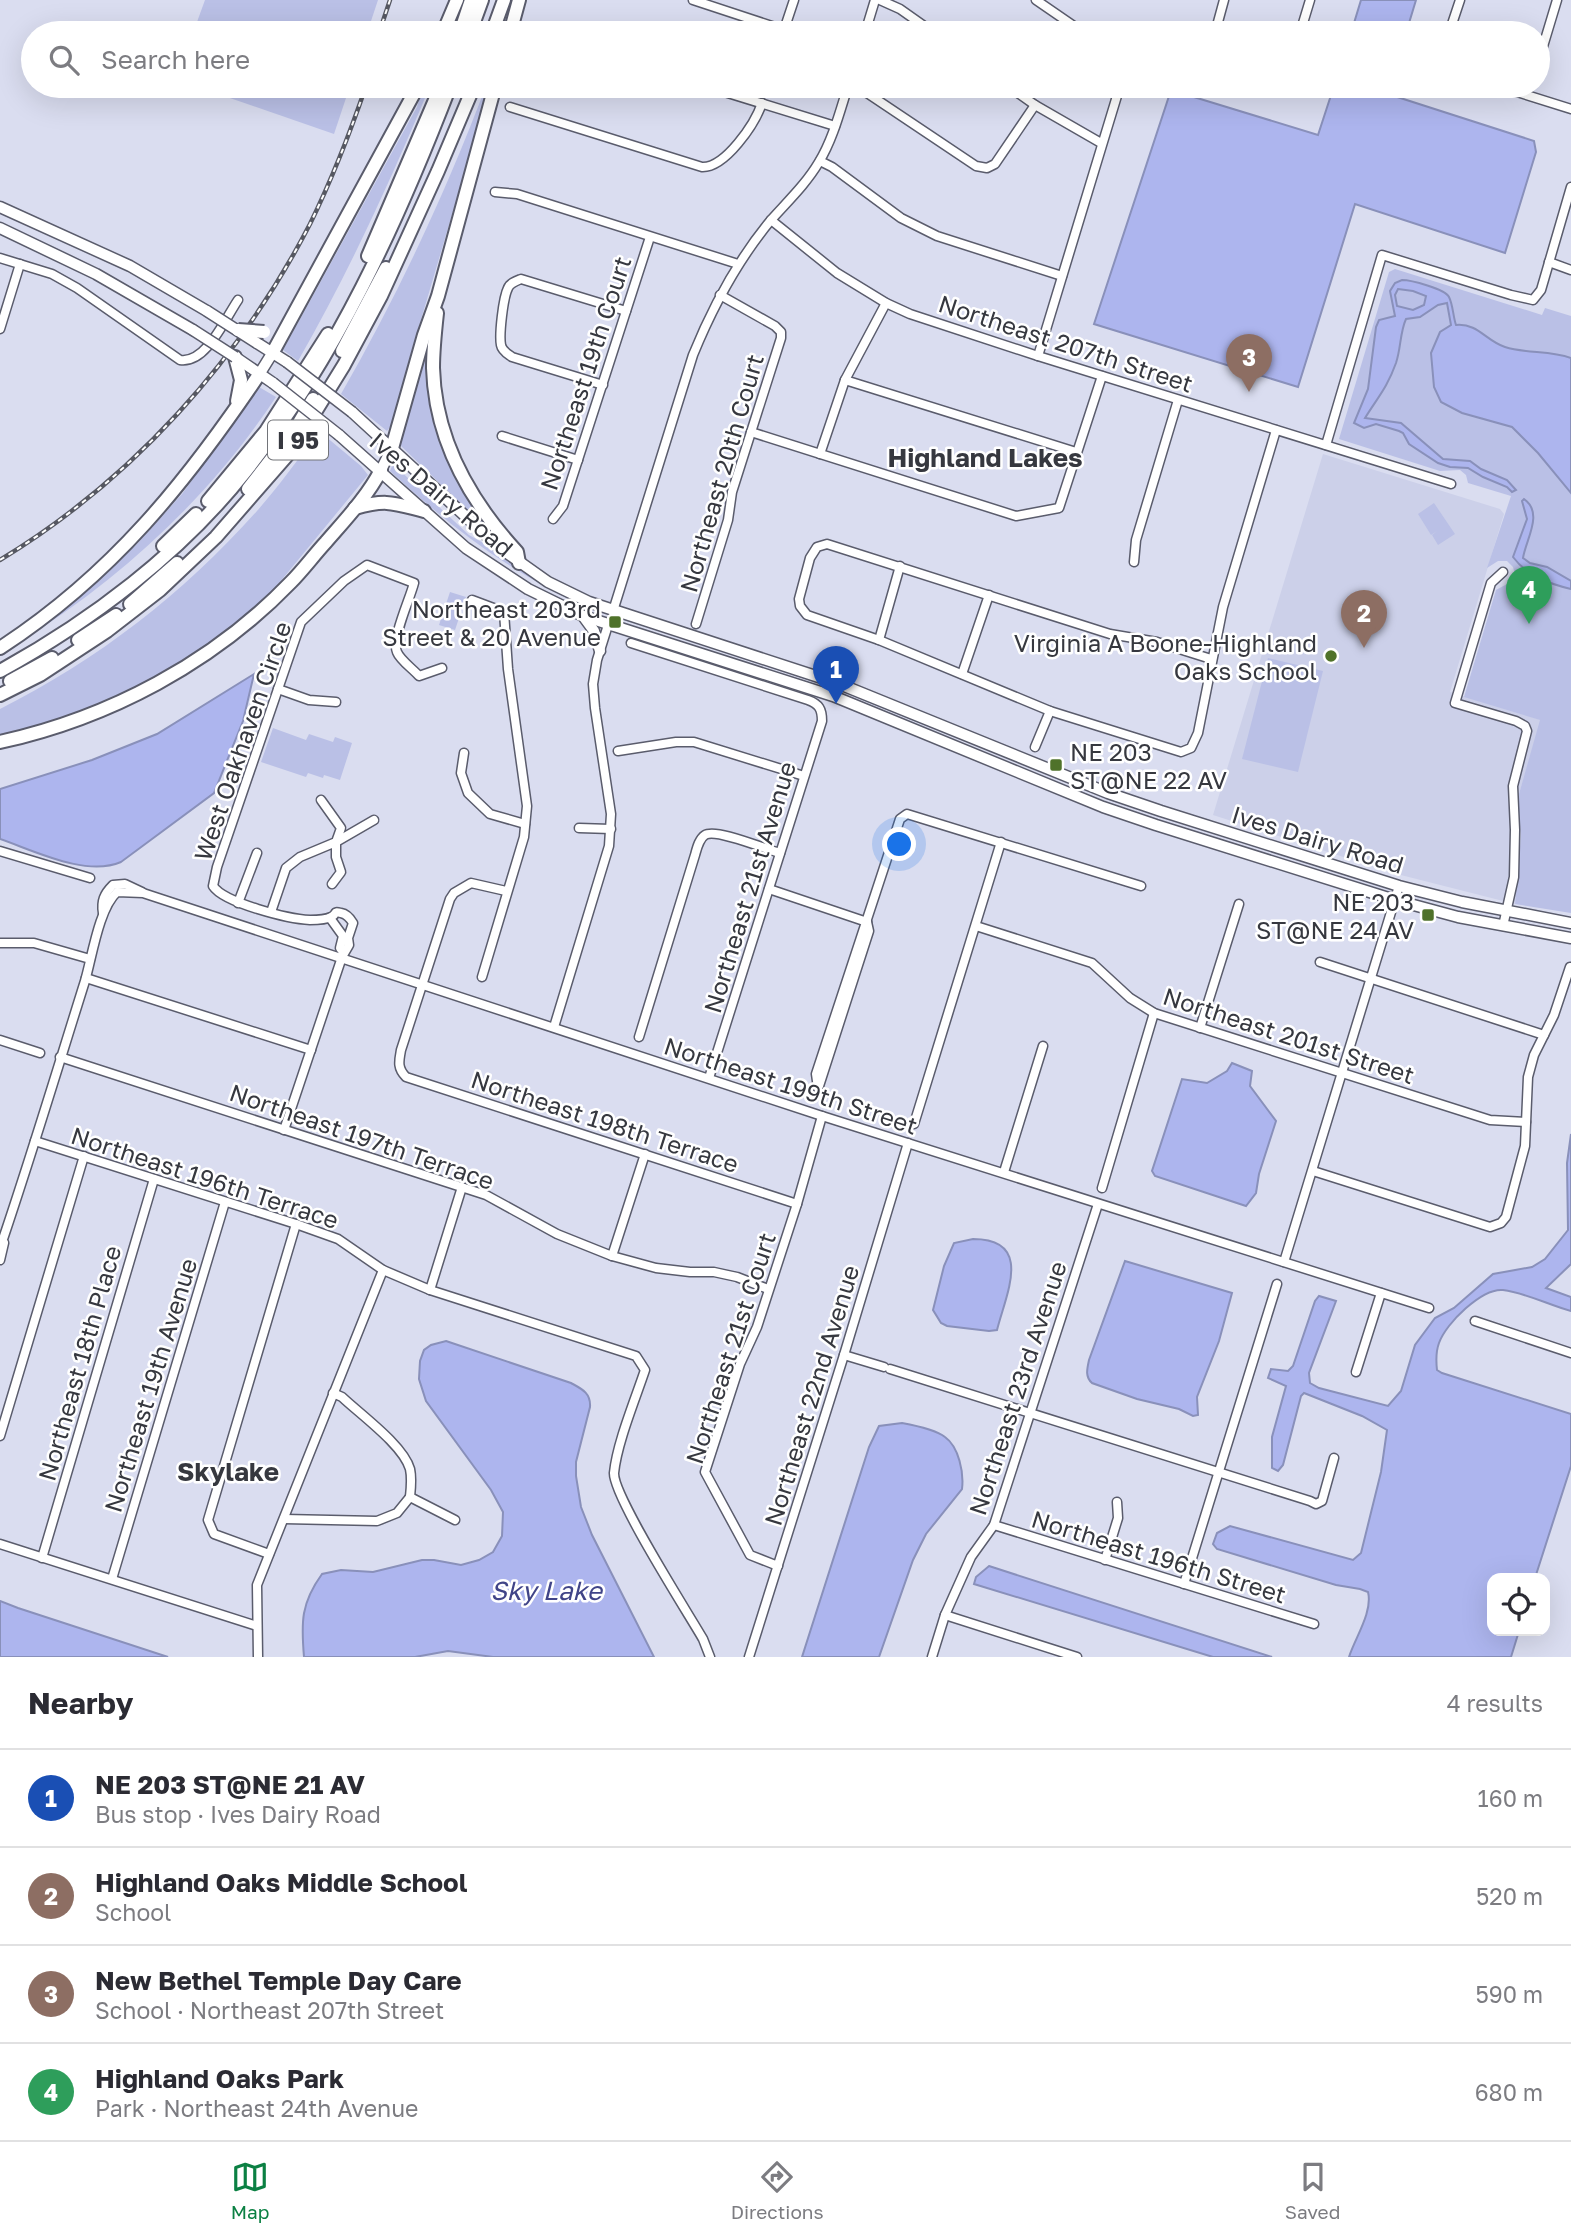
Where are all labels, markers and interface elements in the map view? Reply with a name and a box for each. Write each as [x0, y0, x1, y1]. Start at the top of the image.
search box [21, 21, 1550, 98]
icon: search [45, 41, 83, 79]
text: Search here [101, 44, 250, 75]
street label: Northeast 19th Court [534, 253, 636, 493]
street label: Northeast 207th Street [935, 288, 1197, 398]
pin: 3 [1226, 334, 1272, 392]
street label: Northeast 20th Court [673, 351, 769, 595]
road number: I 95 [268, 420, 328, 460]
street label: Ives Dairy Road [364, 426, 520, 562]
district label: Highland Lakes [887, 442, 1083, 473]
pin: 4 [1506, 566, 1552, 624]
pin: 2 [1341, 590, 1387, 648]
place label: Northeast 203rd Street & 20 Avenue [382, 594, 601, 651]
marker: Northeast 203rd Street & 20 Avenue [607, 614, 623, 630]
street label: West Oakhaven Circle [187, 618, 297, 864]
place label: Virginia A Boone-Highland Oaks School [1014, 628, 1317, 685]
pin: 1 [813, 646, 859, 704]
marker: Virginia A Boone-Highland Oaks School [1323, 648, 1339, 664]
place label: NE 203 ST@NE 22 AV [1070, 737, 1227, 794]
marker: NE 203 ST@NE 22 AV [1048, 757, 1064, 773]
street label: Northeast 21st Avenue [697, 758, 801, 1016]
street label: Ives Dairy Road [1229, 799, 1407, 879]
your location [882, 827, 916, 861]
place label: NE 203 ST@NE 24 AV [1256, 887, 1414, 944]
marker: NE 203 ST@NE 24 AV [1420, 907, 1436, 923]
street label: Northeast 201st Street [1160, 981, 1418, 1089]
street label: Northeast 199th Street [661, 1030, 921, 1140]
street label: Northeast 198th Terrace [468, 1064, 742, 1178]
street label: Northeast 197th Terrace [226, 1077, 498, 1195]
street label: Northeast 196th Terrace [68, 1120, 342, 1234]
street label: Northeast 21st Court [679, 1229, 781, 1467]
street label: Northeast 18th Place [32, 1242, 126, 1484]
street label: Northeast 19th Avenue [98, 1255, 202, 1515]
street label: Northeast 23rd Avenue [962, 1257, 1072, 1519]
street label: Northeast 22nd Avenue [758, 1261, 864, 1529]
district label: Skylake [177, 1456, 279, 1487]
street label: Northeast 196th Street [1028, 1503, 1290, 1609]
map controls [1487, 1573, 1550, 1636]
button: locate [1487, 1573, 1550, 1636]
water label: Sky Lake [490, 1575, 604, 1606]
text: Nearby [28, 1685, 133, 1721]
text: 4 results [1447, 1689, 1543, 1717]
text: NE 203 ST@NE 21 AV [95, 1769, 365, 1800]
text: 1 [45, 1784, 57, 1812]
text: 160 m [1478, 1784, 1543, 1812]
text: Bus stop · Ives Dairy Road [95, 1800, 381, 1828]
text: Highland Oaks Middle School [95, 1867, 467, 1898]
text: 2 [44, 1882, 58, 1910]
text: 520 m [1476, 1882, 1543, 1910]
text: School [95, 1898, 171, 1926]
text: New Bethel Temple Day Care [95, 1965, 462, 1996]
text: 3 [44, 1980, 58, 2008]
text: 590 m [1475, 1980, 1543, 2008]
text: School · Northeast 207th Street [95, 1996, 444, 2024]
text: Highland Oaks Park [95, 2063, 344, 2094]
text: 4 [44, 2078, 58, 2106]
text: 680 m [1475, 2078, 1543, 2106]
text: Park · Northeast 24th Avenue [95, 2094, 418, 2122]
tab: Map [231, 2158, 269, 2223]
tab: Directions [731, 2158, 824, 2223]
tab: Saved [1285, 2158, 1340, 2223]

